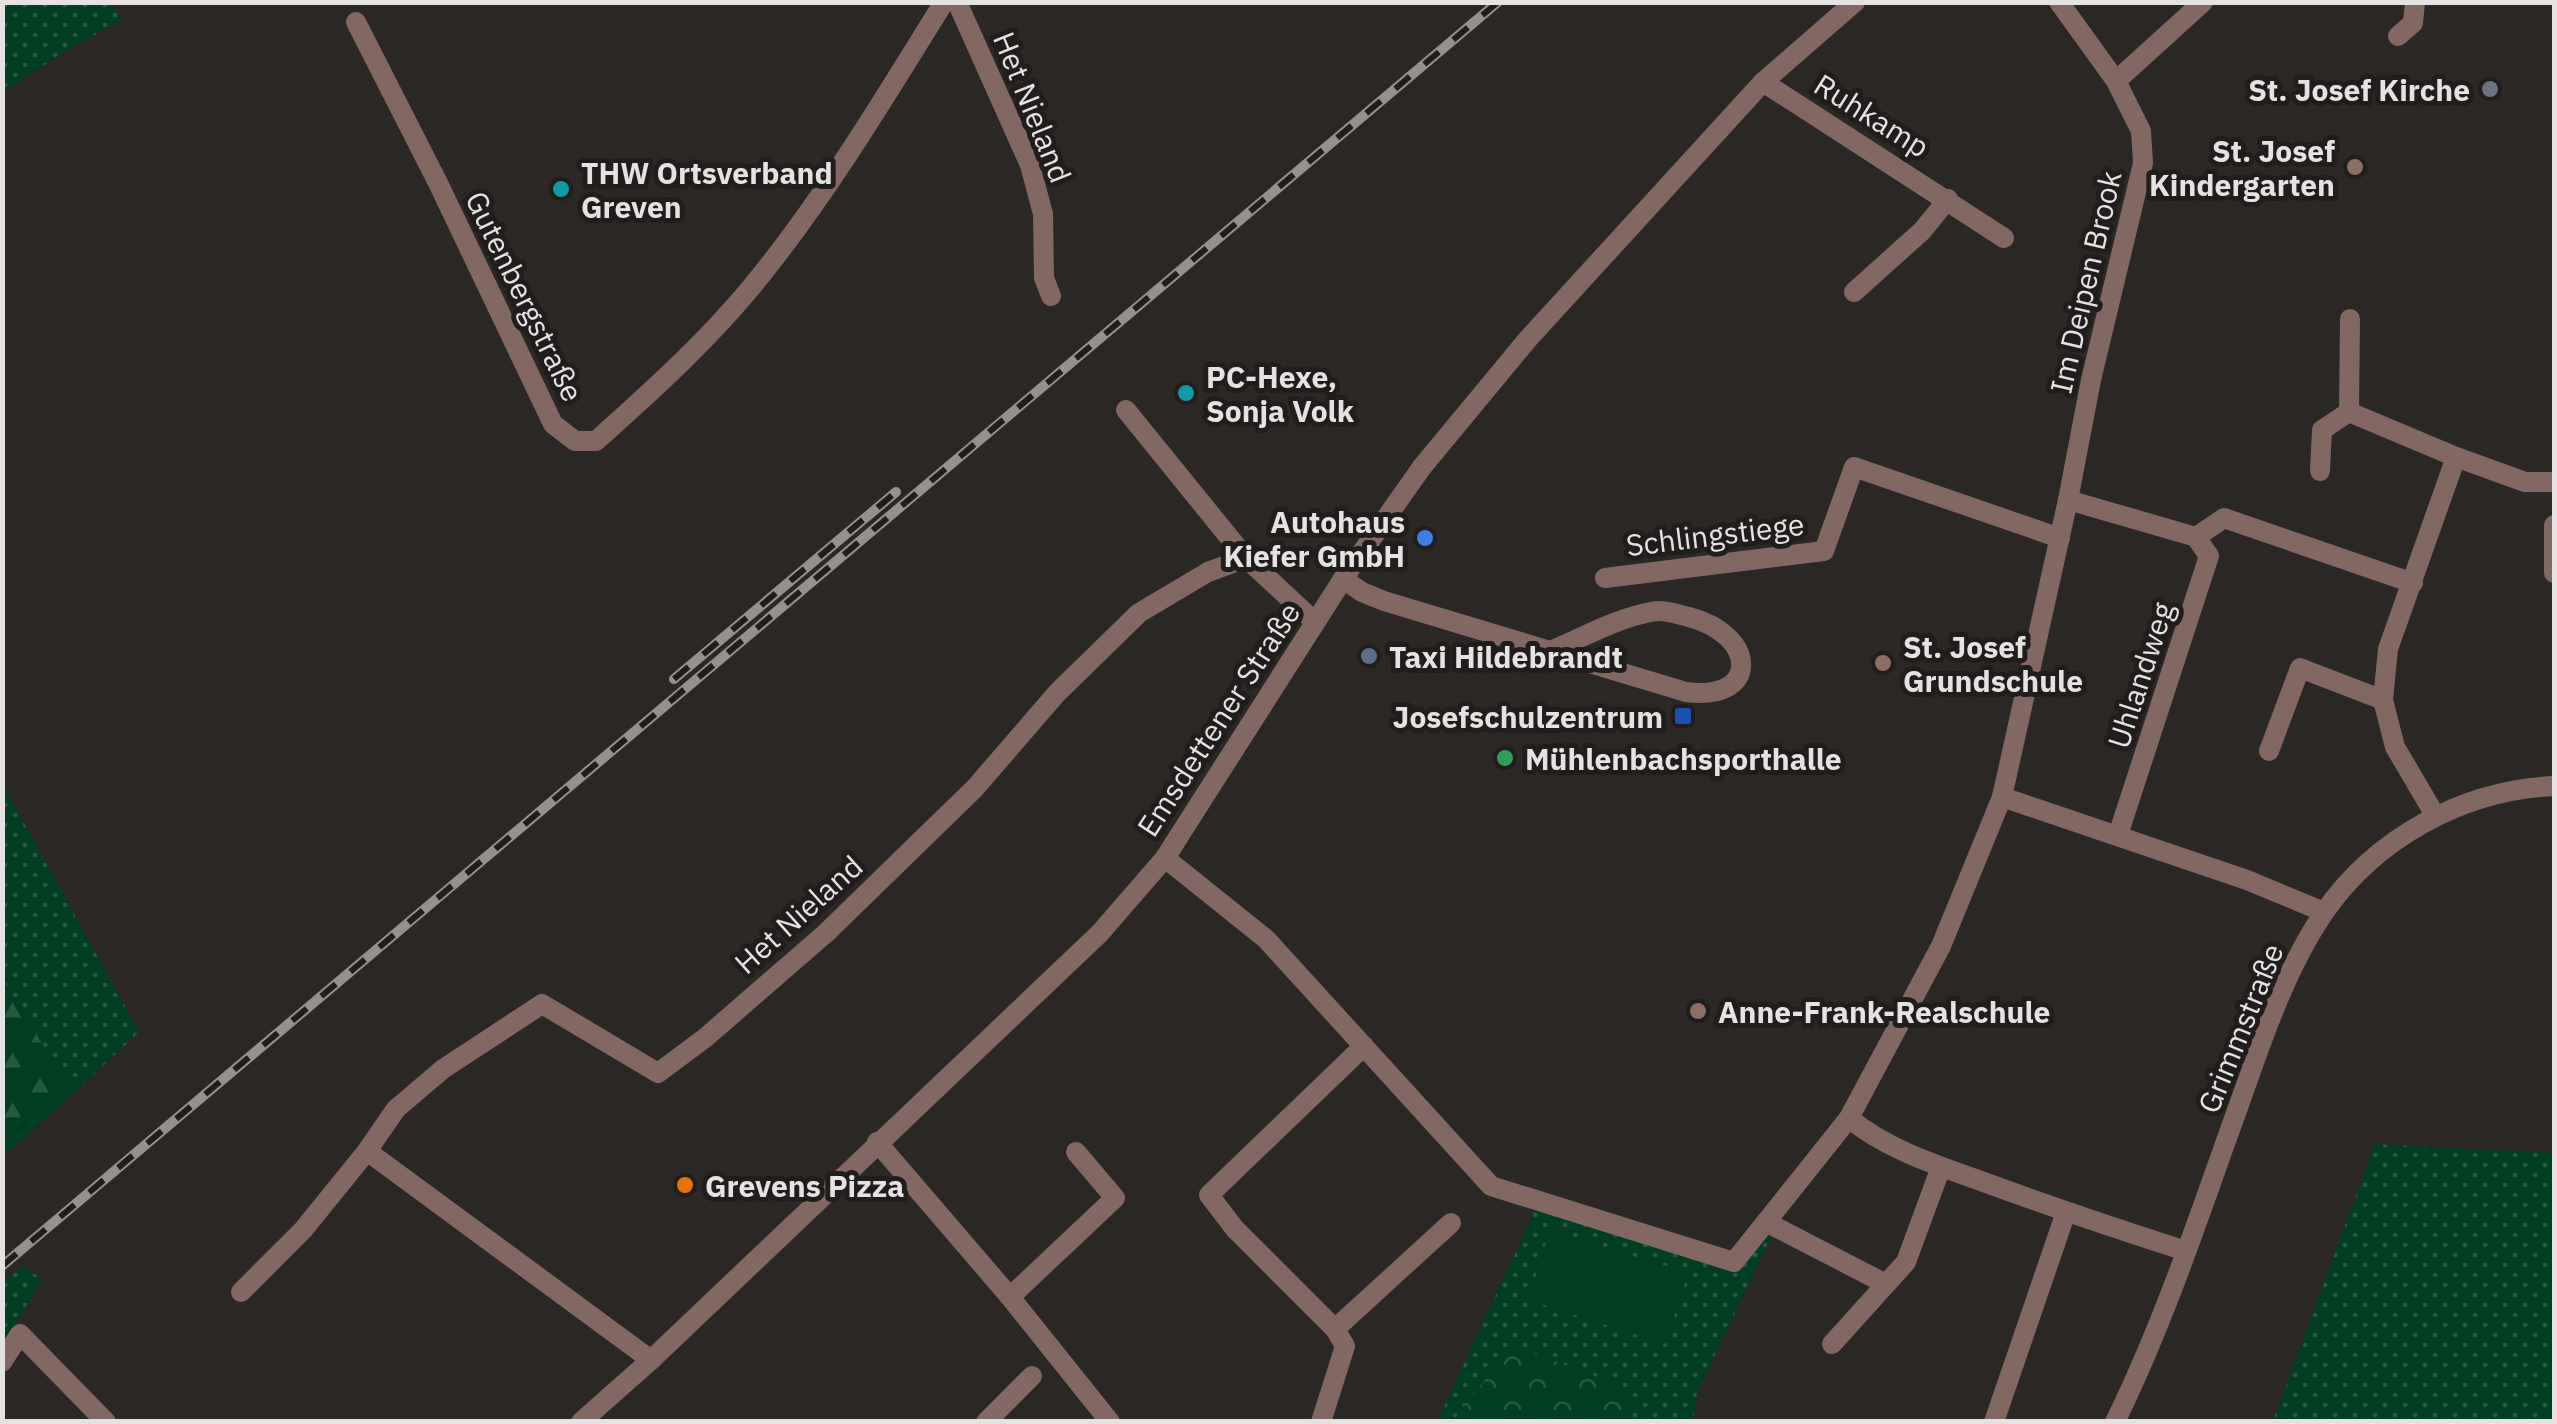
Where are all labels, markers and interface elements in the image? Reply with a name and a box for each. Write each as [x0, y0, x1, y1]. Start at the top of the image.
street label: Het Nieland [985, 26, 1081, 188]
street label: Ruhkamp [1807, 64, 1937, 166]
place label: St. Josef Kirche [2248, 70, 2470, 109]
marker: St. Josef Kirche [2479, 78, 2501, 100]
place label: St. Josef Kindergarten [2149, 131, 2335, 204]
place label: THW Ortsverband Greven [581, 153, 833, 226]
marker: St. Josef Kindergarten [2344, 156, 2366, 178]
street label: Im Deipen Brook [2040, 167, 2130, 397]
marker: THW Ortsverband Greven [550, 178, 572, 200]
street label: Gutenbergstraße [457, 184, 593, 408]
place label: PC-Hexe, Sonja Volk [1206, 357, 1355, 430]
marker: PC-Hexe, Sonja Volk [1175, 382, 1197, 404]
place label: Autohaus Kiefer GmbH [1224, 502, 1405, 575]
street label: Schlingstiege [1624, 504, 1806, 564]
marker: Autohaus Kiefer GmbH [1414, 527, 1436, 549]
street label: Emsdettener Straße [1128, 595, 1308, 843]
street label: Uhlandweg [2098, 597, 2182, 753]
place label: St. Josef Grundschule [1903, 627, 2083, 700]
place label: Taxi Hildebrandt [1389, 637, 1623, 676]
marker: Taxi Hildebrandt [1358, 645, 1380, 667]
marker: St. Josef Grundschule [1872, 652, 1894, 674]
place label: Josefschulzentrum [1393, 697, 1663, 736]
marker: Josefschulzentrum [1672, 705, 1694, 727]
place label: Mühlenbachsporthalle [1525, 739, 1842, 778]
marker: Mühlenbachsporthalle [1494, 747, 1516, 769]
street label: Het Nieland [726, 846, 870, 982]
street label: Grimmstraße [2188, 938, 2292, 1118]
place label: Anne-Frank-Realschule [1718, 992, 2050, 1031]
marker: Anne-Frank-Realschule [1687, 1000, 1709, 1022]
place label: Grevens Pizza [705, 1166, 904, 1205]
marker: Grevens Pizza [674, 1174, 696, 1196]

